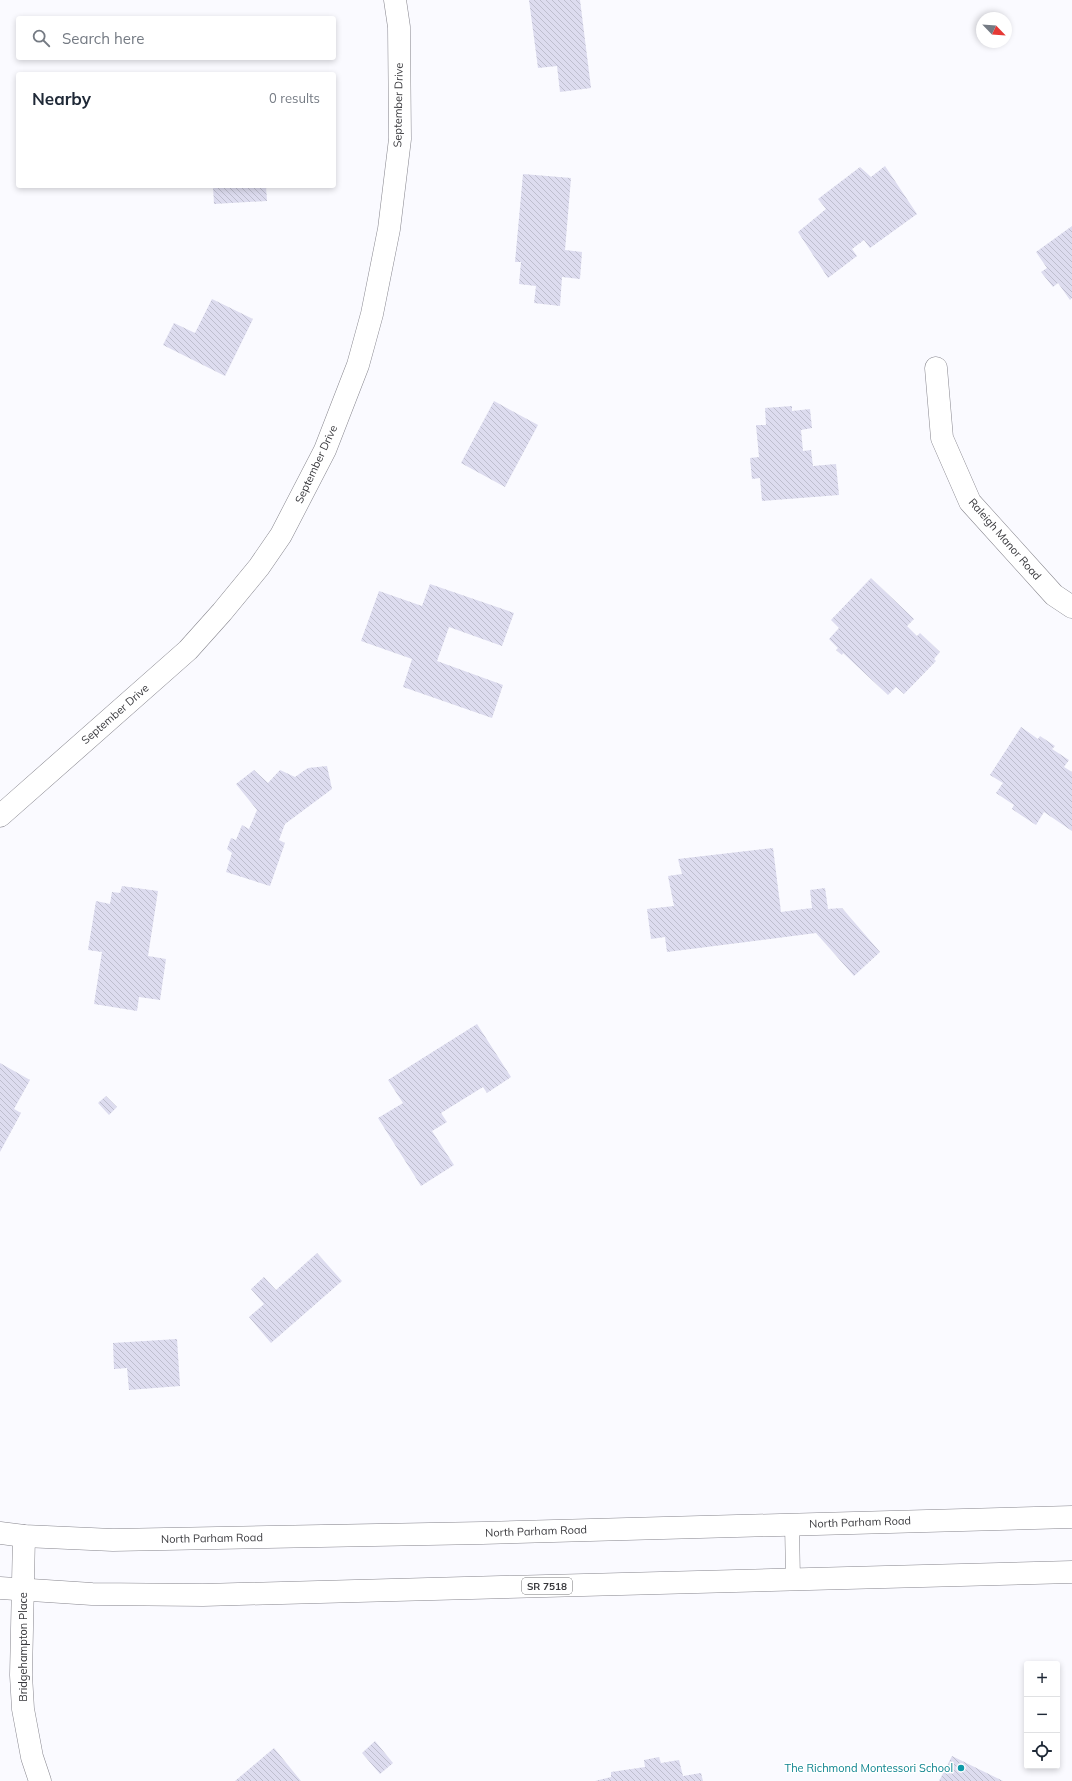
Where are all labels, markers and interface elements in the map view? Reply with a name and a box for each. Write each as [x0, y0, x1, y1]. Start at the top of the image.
north arrow [976, 12, 1012, 48]
search box [16, 16, 336, 60]
icon: search [30, 27, 52, 49]
text: Search here [62, 29, 144, 48]
street label: September Drive [390, 62, 406, 148]
text: Nearby [32, 88, 91, 109]
text: 0 results [269, 90, 320, 106]
street label: September Drive [292, 423, 340, 505]
street label: Raleigh Manor Road [966, 495, 1044, 583]
street label: September Drive [78, 681, 152, 747]
street label: North Parham Road [809, 1513, 911, 1531]
street label: North Parham Road [485, 1522, 587, 1540]
street label: North Parham Road [161, 1530, 263, 1546]
road number: SR 7518 [522, 1578, 572, 1594]
street label: Bridgehampton Place [16, 1592, 30, 1702]
map controls [1024, 1661, 1060, 1769]
button: + [1024, 1661, 1060, 1697]
button: − [1024, 1697, 1060, 1733]
button: locate [1024, 1733, 1060, 1769]
place label: The Richmond Montessori School [785, 1761, 953, 1775]
marker: The Richmond Montessori School [956, 1763, 966, 1773]

